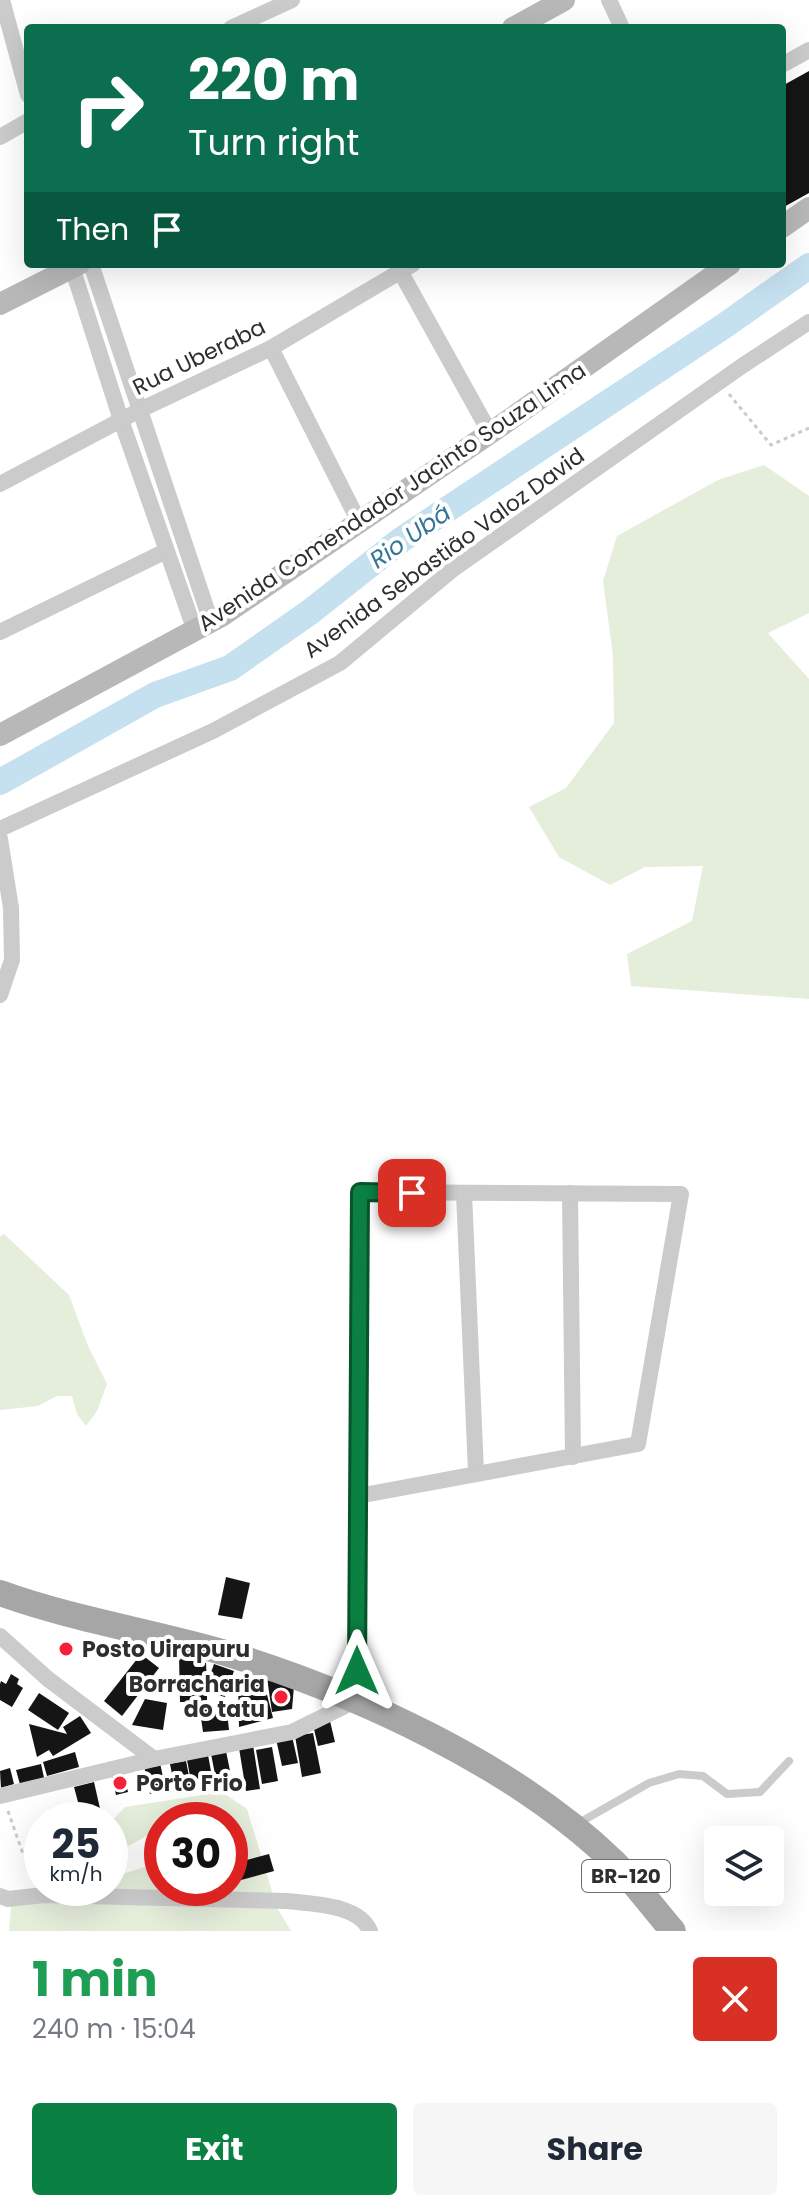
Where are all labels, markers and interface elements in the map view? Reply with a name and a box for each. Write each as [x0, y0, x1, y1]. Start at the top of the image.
text: 220 m [188, 41, 360, 120]
icon: right [56, 56, 160, 160]
text: Turn right [188, 117, 359, 168]
text: Then [56, 208, 129, 251]
icon: arrive [145, 208, 189, 252]
street label: Rua Uberaba [127, 311, 271, 403]
street label: Avenida Comendador Jacinto Souza Lima [192, 355, 592, 639]
street label: Avenida Sebastião Valoz David [297, 441, 591, 665]
water label: Rio Ubá [363, 496, 457, 576]
pin [378, 1159, 446, 1227]
icon: arrive [390, 1171, 434, 1215]
position arrow [315, 1629, 399, 1713]
place label: Posto Uirapuru [82, 1634, 250, 1665]
marker: Posto Uirapuru [57, 1640, 75, 1658]
place label: Borracharia do tatu [129, 1669, 265, 1725]
marker: Borracharia do tatu [272, 1688, 290, 1706]
place label: Porto Frio [136, 1768, 243, 1799]
marker: Porto Frio [111, 1774, 129, 1792]
speed limit sign: 30 [144, 1802, 248, 1906]
text: 25 [52, 1816, 100, 1872]
map controls [704, 1826, 784, 1906]
button: layers [704, 1826, 784, 1906]
text: km/h [49, 1860, 103, 1888]
road number: BR-120 [582, 1860, 670, 1892]
text: 1 min [32, 1946, 158, 2013]
button: close [693, 1957, 777, 2041]
text: 240 m · 15:04 [32, 2011, 196, 2047]
button: Exit [32, 2103, 397, 2195]
button: Share [413, 2103, 777, 2195]

